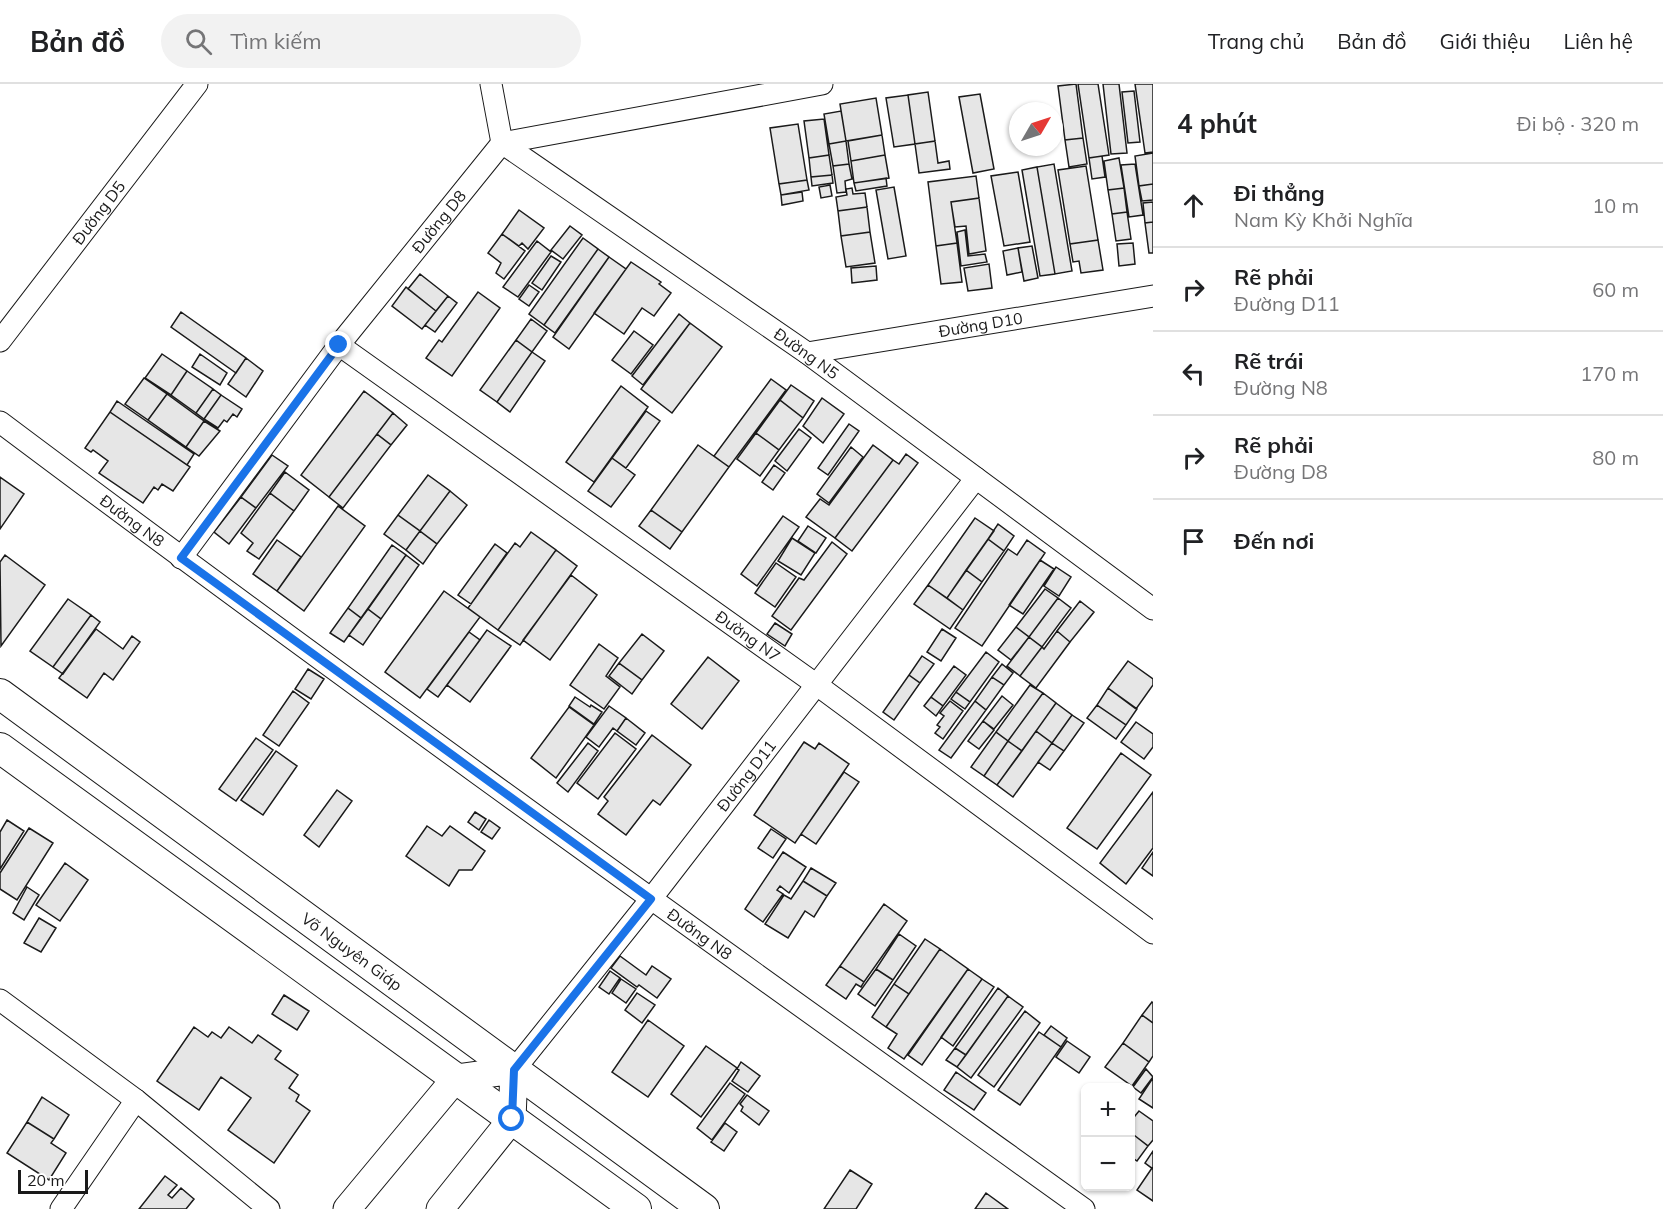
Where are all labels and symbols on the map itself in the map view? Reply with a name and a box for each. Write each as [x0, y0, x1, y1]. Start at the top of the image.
north arrow [1009, 102, 1063, 156]
street label: Đường D5 [68, 177, 129, 248]
street label: Đường D8 [407, 186, 470, 257]
street label: Đường D10 [937, 308, 1024, 341]
street label: Đường N5 [770, 323, 843, 383]
route end [325, 331, 351, 357]
street label: Đường N8 [96, 490, 168, 551]
street label: Đường N7 [712, 606, 784, 666]
street label: Đường D11 [712, 736, 780, 815]
street label: Đường N8 [663, 904, 736, 964]
street label: Võ Nguyên Giáp [298, 908, 406, 995]
route start [498, 1105, 524, 1131]
scale bar [18, 1167, 88, 1194]

